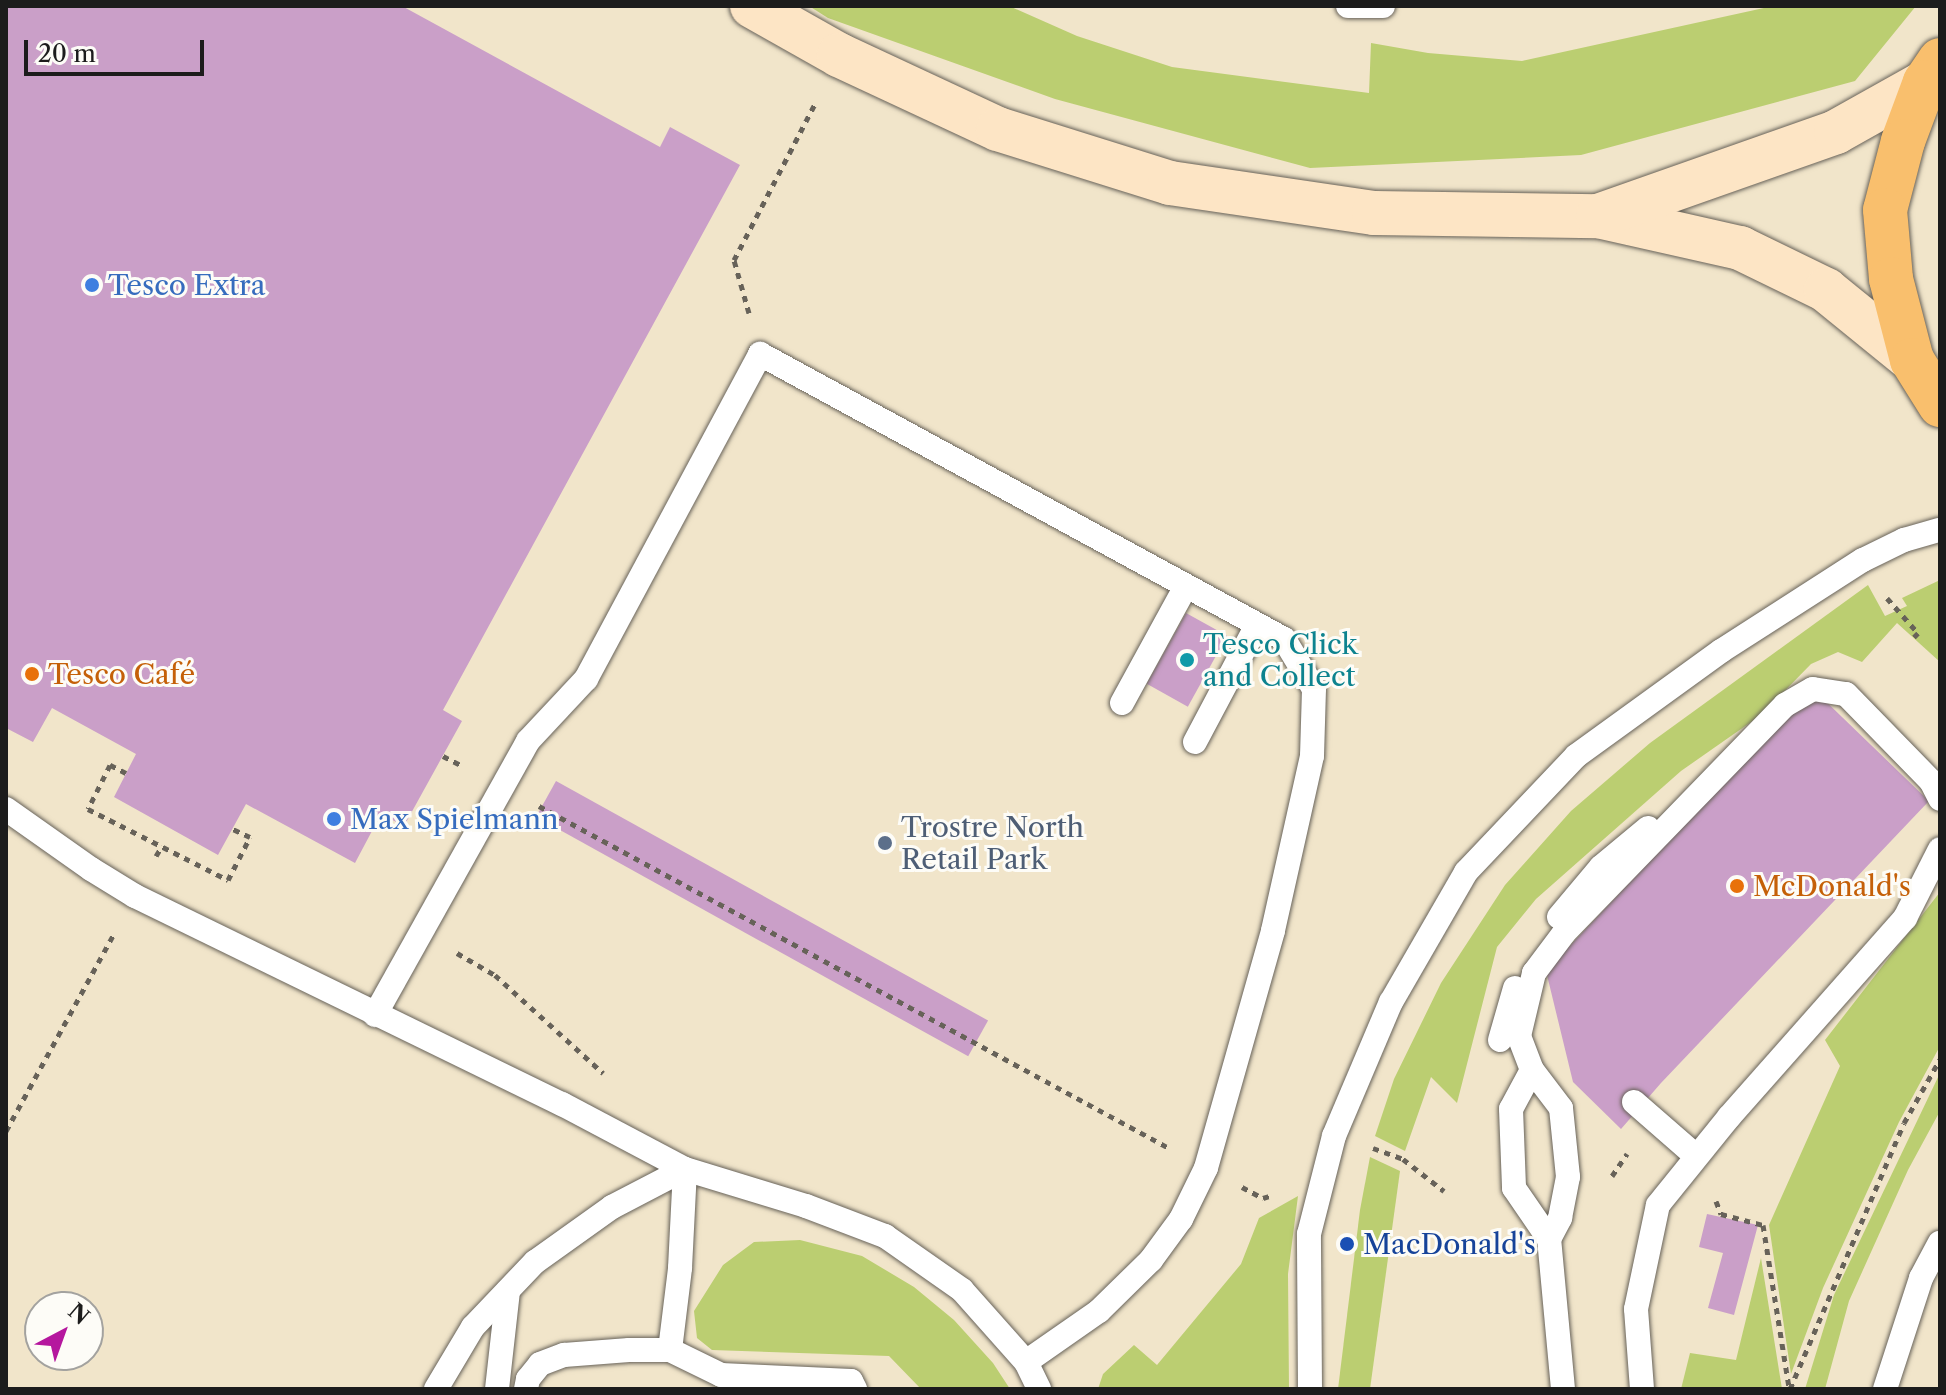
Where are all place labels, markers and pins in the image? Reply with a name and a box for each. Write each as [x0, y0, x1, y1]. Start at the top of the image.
place label: Tesco Extra [108, 268, 265, 302]
marker: Tesco Extra [83, 276, 101, 294]
place label: Tesco Click and Collect [1203, 627, 1358, 693]
marker: Tesco Click and Collect [1178, 651, 1196, 669]
place label: Tesco Café [48, 657, 195, 691]
marker: Tesco Café [23, 665, 41, 683]
place label: Max Spielmann [350, 802, 559, 836]
marker: Max Spielmann [325, 810, 343, 828]
place label: Trostre North Retail Park [901, 810, 1084, 876]
marker: Trostre North Retail Park [876, 834, 894, 852]
place label: McDonald's [1753, 869, 1911, 903]
marker: McDonald's [1728, 877, 1746, 895]
place label: MacDonald's [1363, 1227, 1536, 1261]
marker: MacDonald's [1338, 1235, 1356, 1253]

